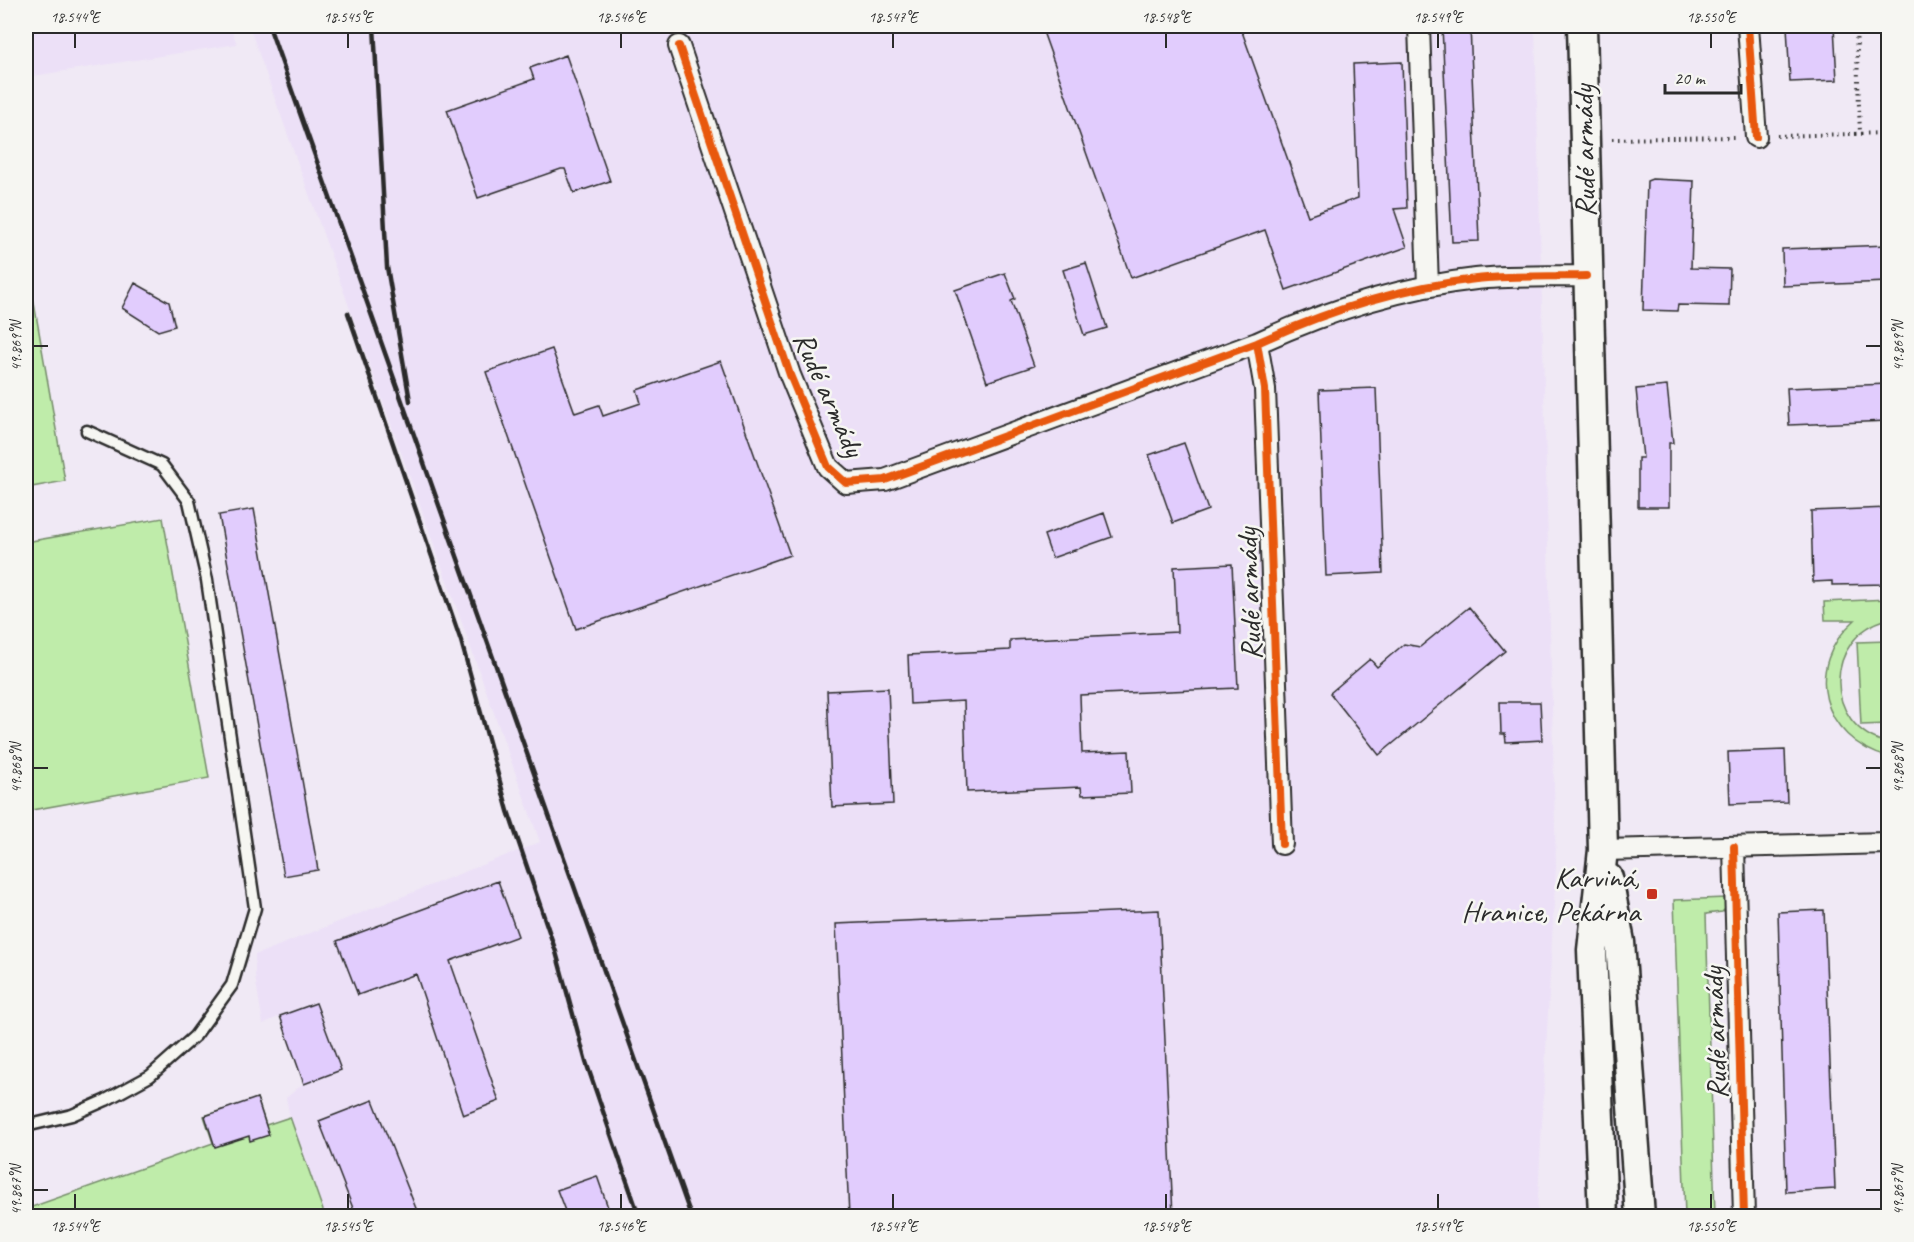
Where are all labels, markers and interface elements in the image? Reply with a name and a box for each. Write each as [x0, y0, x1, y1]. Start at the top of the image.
text: 18.544°E [51, 8, 102, 27]
text: 18.545°E [324, 8, 375, 27]
text: 18.546°E [597, 8, 648, 27]
text: 18.547°E [869, 8, 920, 27]
text: 18.548°E [1142, 8, 1193, 27]
text: 18.549°E [1414, 8, 1465, 27]
text: 18.550°E [1687, 8, 1738, 27]
scale bar [1665, 57, 1742, 95]
text: 20 m [1674, 67, 1707, 89]
street label: Rudé armády [1564, 83, 1604, 218]
text: 49.869°N [7, 318, 26, 371]
text: 49.869°N [1889, 318, 1908, 371]
street label: Rudé armády [785, 326, 874, 464]
street label: Rudé armády [1228, 525, 1270, 661]
text: 49.868°N [7, 740, 26, 793]
text: 49.868°N [1889, 740, 1908, 793]
place label: Karviná, Hranice, Pekárna [1462, 858, 1642, 930]
marker: Karviná, Hranice, Pekárna [1645, 887, 1659, 901]
street label: Rudé armády [1694, 964, 1736, 1100]
text: 49.867°N [7, 1162, 26, 1215]
text: 49.867°N [1889, 1162, 1908, 1215]
text: 18.544°E [51, 1217, 102, 1236]
text: 18.545°E [324, 1217, 375, 1236]
text: 18.546°E [597, 1217, 648, 1236]
text: 18.547°E [869, 1217, 920, 1236]
text: 18.548°E [1142, 1217, 1193, 1236]
text: 18.549°E [1414, 1217, 1465, 1236]
text: 18.550°E [1687, 1217, 1738, 1236]

